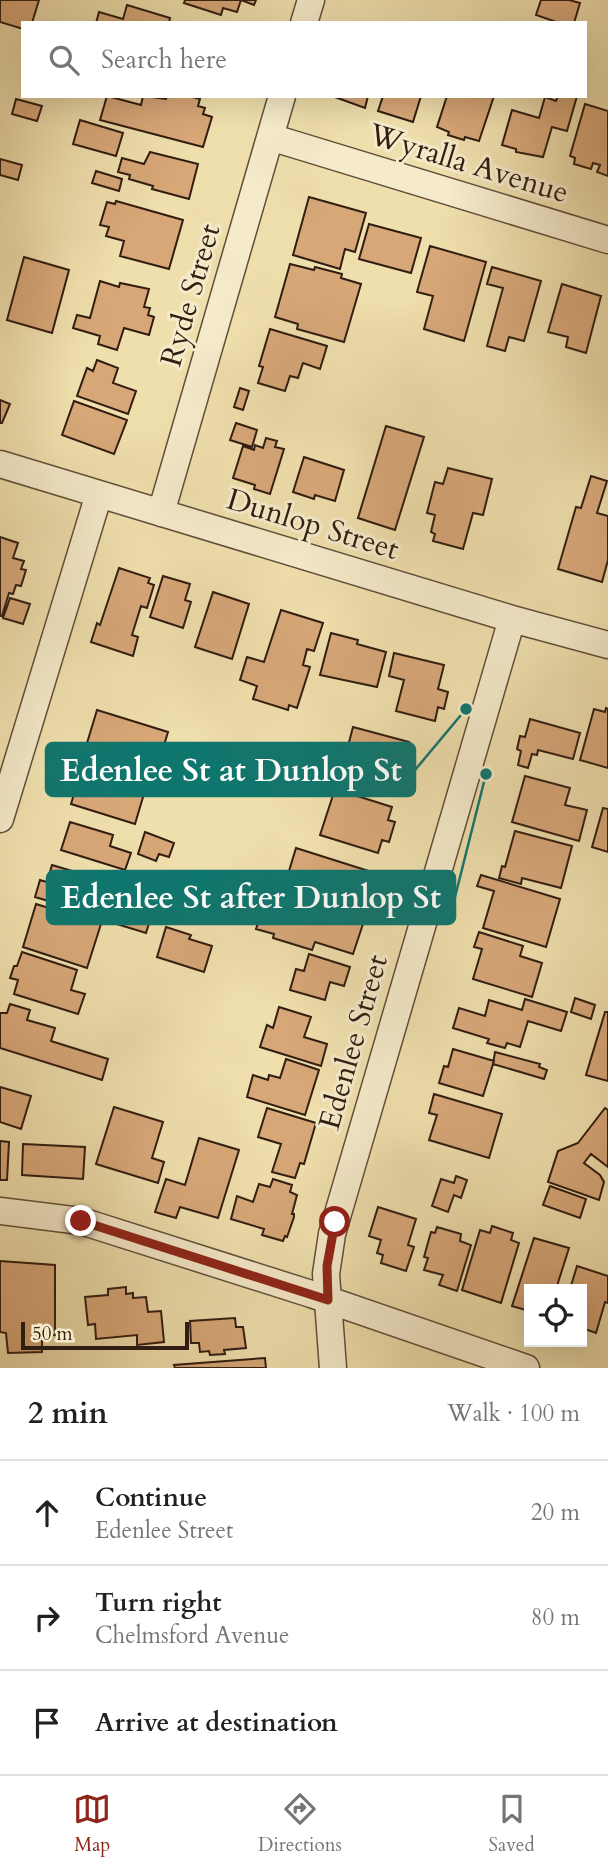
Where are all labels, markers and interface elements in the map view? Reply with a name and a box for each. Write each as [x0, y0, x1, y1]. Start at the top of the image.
search box [21, 21, 587, 98]
icon: search [45, 41, 83, 79]
text: Search here [101, 42, 227, 77]
street label: Wyralla Avenue [363, 113, 574, 213]
street label: Ryde Street [151, 219, 231, 371]
street label: Dunlop Street [222, 479, 404, 570]
callout: Edenlee St at Dunlop St [46, 743, 415, 796]
text: Edenlee St at Dunlop St [60, 749, 402, 793]
callout: Edenlee St after Dunlop St [47, 871, 455, 924]
text: Edenlee St after Dunlop St [61, 876, 441, 920]
street label: Edenlee Street [309, 949, 398, 1134]
route end [65, 1205, 96, 1236]
route start [319, 1206, 350, 1237]
map controls [524, 1284, 587, 1347]
button: locate [524, 1284, 587, 1347]
scale bar [21, 1319, 189, 1351]
text: 50 m [32, 1321, 73, 1347]
text: 2 min [28, 1393, 108, 1434]
text: Walk · 100 m [447, 1398, 580, 1429]
text: Continue [95, 1480, 207, 1515]
icon: ahead [28, 1494, 66, 1532]
text: 20 m [531, 1497, 580, 1528]
text: Edenlee Street [95, 1515, 233, 1546]
text: Turn right [95, 1585, 222, 1620]
icon: right [28, 1599, 66, 1637]
text: 80 m [531, 1602, 580, 1633]
text: Chelmsford Avenue [95, 1620, 289, 1651]
icon: arrive [28, 1704, 66, 1742]
text: Arrive at destination [95, 1705, 338, 1740]
tab: Map [73, 1790, 111, 1858]
tab: Directions [258, 1790, 342, 1858]
tab: Saved [489, 1790, 535, 1858]

